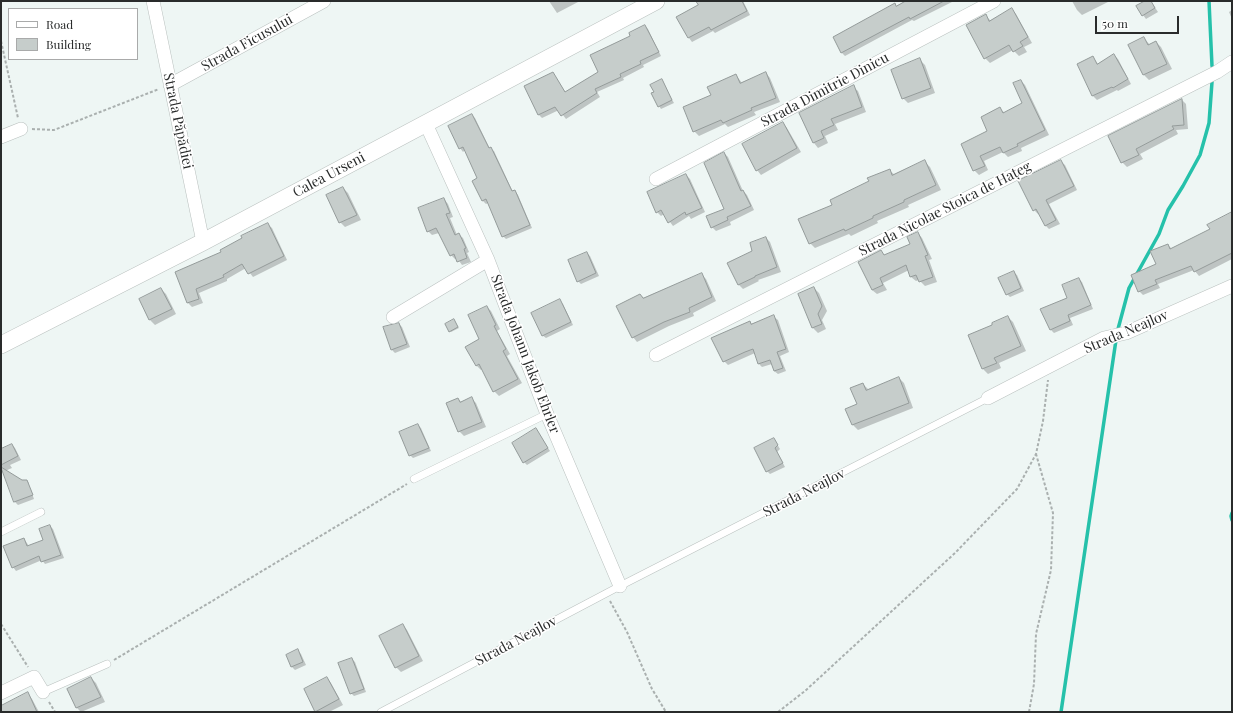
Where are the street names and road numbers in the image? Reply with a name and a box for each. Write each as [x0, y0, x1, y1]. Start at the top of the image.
street label: Strada Ficusului [198, 11, 296, 75]
street label: Strada Dimitrie Dinicu [758, 49, 892, 131]
street label: Strada Păpădiei [160, 71, 196, 171]
street label: Calea Urseni [290, 149, 368, 201]
street label: Strada Nicolae Stoica de Hațeg [856, 158, 1034, 260]
street label: Strada Johann Jakob Ehrler [487, 272, 563, 436]
street label: Strada Neajlov [1081, 307, 1171, 357]
street label: Strada Neajlov [760, 465, 848, 521]
street label: Strada Neajlov [472, 612, 560, 670]

